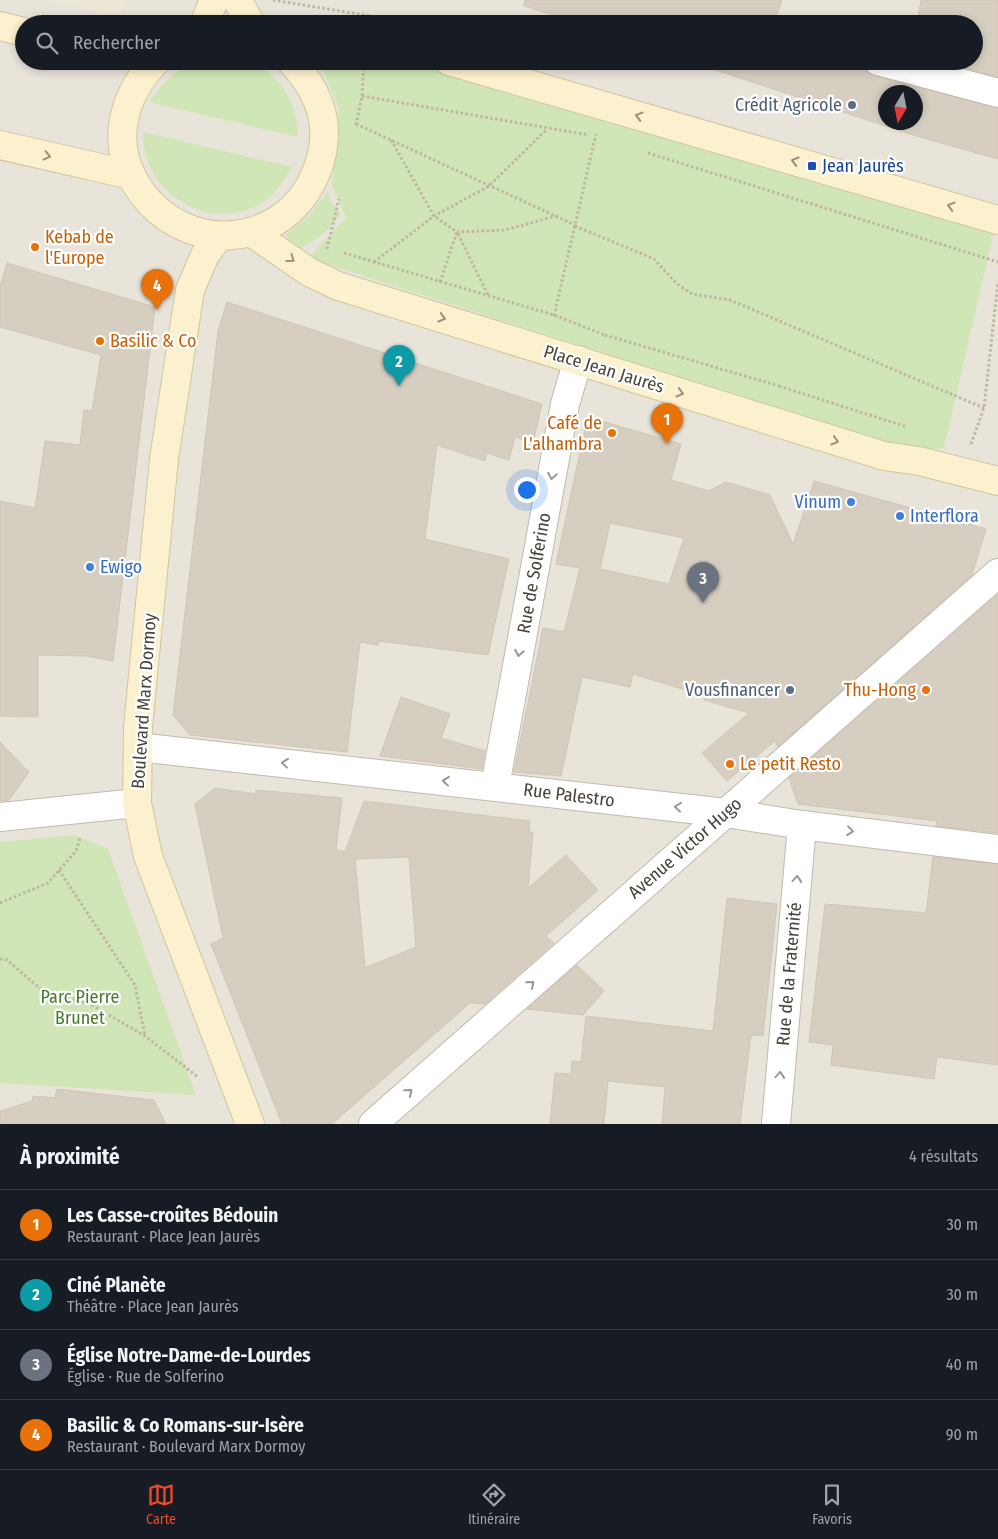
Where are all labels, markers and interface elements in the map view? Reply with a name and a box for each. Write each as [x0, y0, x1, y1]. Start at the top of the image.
search box [15, 15, 983, 70]
icon: search [33, 29, 61, 57]
text: Rechercher [73, 31, 160, 54]
north arrow [878, 85, 923, 130]
place label: Crédit Agricole [735, 94, 842, 116]
marker: Crédit Agricole [846, 99, 858, 111]
one-way arrow [635, 111, 644, 121]
one-way arrow [43, 150, 52, 161]
place label: Jean Jaurès [822, 155, 904, 177]
one-way arrow [792, 156, 800, 166]
marker: Jean Jaurès [806, 160, 818, 172]
one-way arrow [948, 202, 956, 212]
place label: Kebab de l'Europe [45, 226, 114, 269]
marker: Kebab de l'Europe [29, 241, 41, 253]
one-way arrow [285, 253, 295, 262]
pin: 4 [141, 269, 173, 310]
one-way arrow [437, 312, 445, 322]
place label: Basilic & Co [110, 330, 196, 352]
marker: Basilic & Co [94, 335, 106, 347]
street label: Place Jean Jaurès [541, 340, 667, 398]
pin: 2 [383, 345, 415, 386]
one-way arrow [676, 387, 684, 397]
pin: 1 [651, 403, 683, 444]
place label: Café de L'alhambra [523, 412, 602, 455]
marker: Café de L'alhambra [606, 427, 618, 439]
one-way arrow [831, 435, 839, 445]
one-way arrow [547, 472, 558, 481]
your location [514, 477, 540, 503]
place label: Vinum [795, 491, 841, 513]
marker: Vinum [845, 496, 857, 508]
place label: Interflora [910, 505, 979, 527]
marker: Interflora [894, 510, 906, 522]
street label: Rue de Solferino [513, 511, 555, 635]
place label: Ewigo [100, 556, 142, 578]
marker: Ewigo [84, 561, 96, 573]
pin: 3 [687, 562, 719, 603]
street label: Boulevard Marx Dormoy [127, 612, 161, 790]
one-way arrow [515, 649, 525, 658]
place label: Vousfinancer [685, 679, 781, 701]
place label: Thu-Hong [844, 679, 917, 701]
marker: Vousfinancer [784, 684, 796, 696]
marker: Thu-Hong [920, 684, 932, 696]
place label: Le petit Resto [740, 753, 841, 775]
one-way arrow [280, 758, 288, 769]
marker: Le petit Resto [724, 758, 736, 770]
one-way arrow [442, 776, 450, 787]
street label: Rue Palestro [522, 778, 616, 812]
street label: Avenue Victor Hugo [624, 793, 746, 903]
one-way arrow [673, 802, 681, 813]
one-way arrow [846, 825, 854, 836]
one-way arrow [791, 874, 802, 882]
street label: Rue de la Fraternité [772, 901, 806, 1047]
one-way arrow [526, 981, 535, 990]
park label: Parc Pierre Brunet [41, 986, 120, 1029]
one-way arrow [774, 1071, 785, 1079]
one-way arrow [404, 1089, 413, 1098]
text: À proximité [20, 1144, 120, 1170]
text: 4 résultats [909, 1147, 978, 1166]
text: Les Casse-croûtes Bédouin [67, 1204, 278, 1227]
text: 1 [33, 1215, 39, 1234]
text: 30 m [946, 1215, 978, 1234]
text: Restaurant · Place Jean Jaurès [67, 1227, 260, 1246]
text: Ciné Planète [67, 1274, 166, 1297]
text: 2 [32, 1285, 40, 1304]
text: 30 m [946, 1285, 978, 1304]
text: Théâtre · Place Jean Jaurès [67, 1297, 239, 1316]
text: Église Notre-Dame-de-Lourdes [67, 1344, 311, 1367]
text: 3 [32, 1355, 40, 1374]
text: 40 m [946, 1355, 978, 1374]
text: Église · Rue de Solferino [67, 1367, 224, 1386]
text: Basilic & Co Romans-sur-Isère [67, 1414, 304, 1437]
text: 4 [32, 1425, 40, 1444]
text: 90 m [946, 1425, 978, 1444]
text: Restaurant · Boulevard Marx Dormoy [67, 1437, 305, 1456]
tab: Carte [146, 1481, 176, 1528]
tab: Itinéraire [468, 1481, 520, 1528]
tab: Favoris [812, 1481, 852, 1528]

